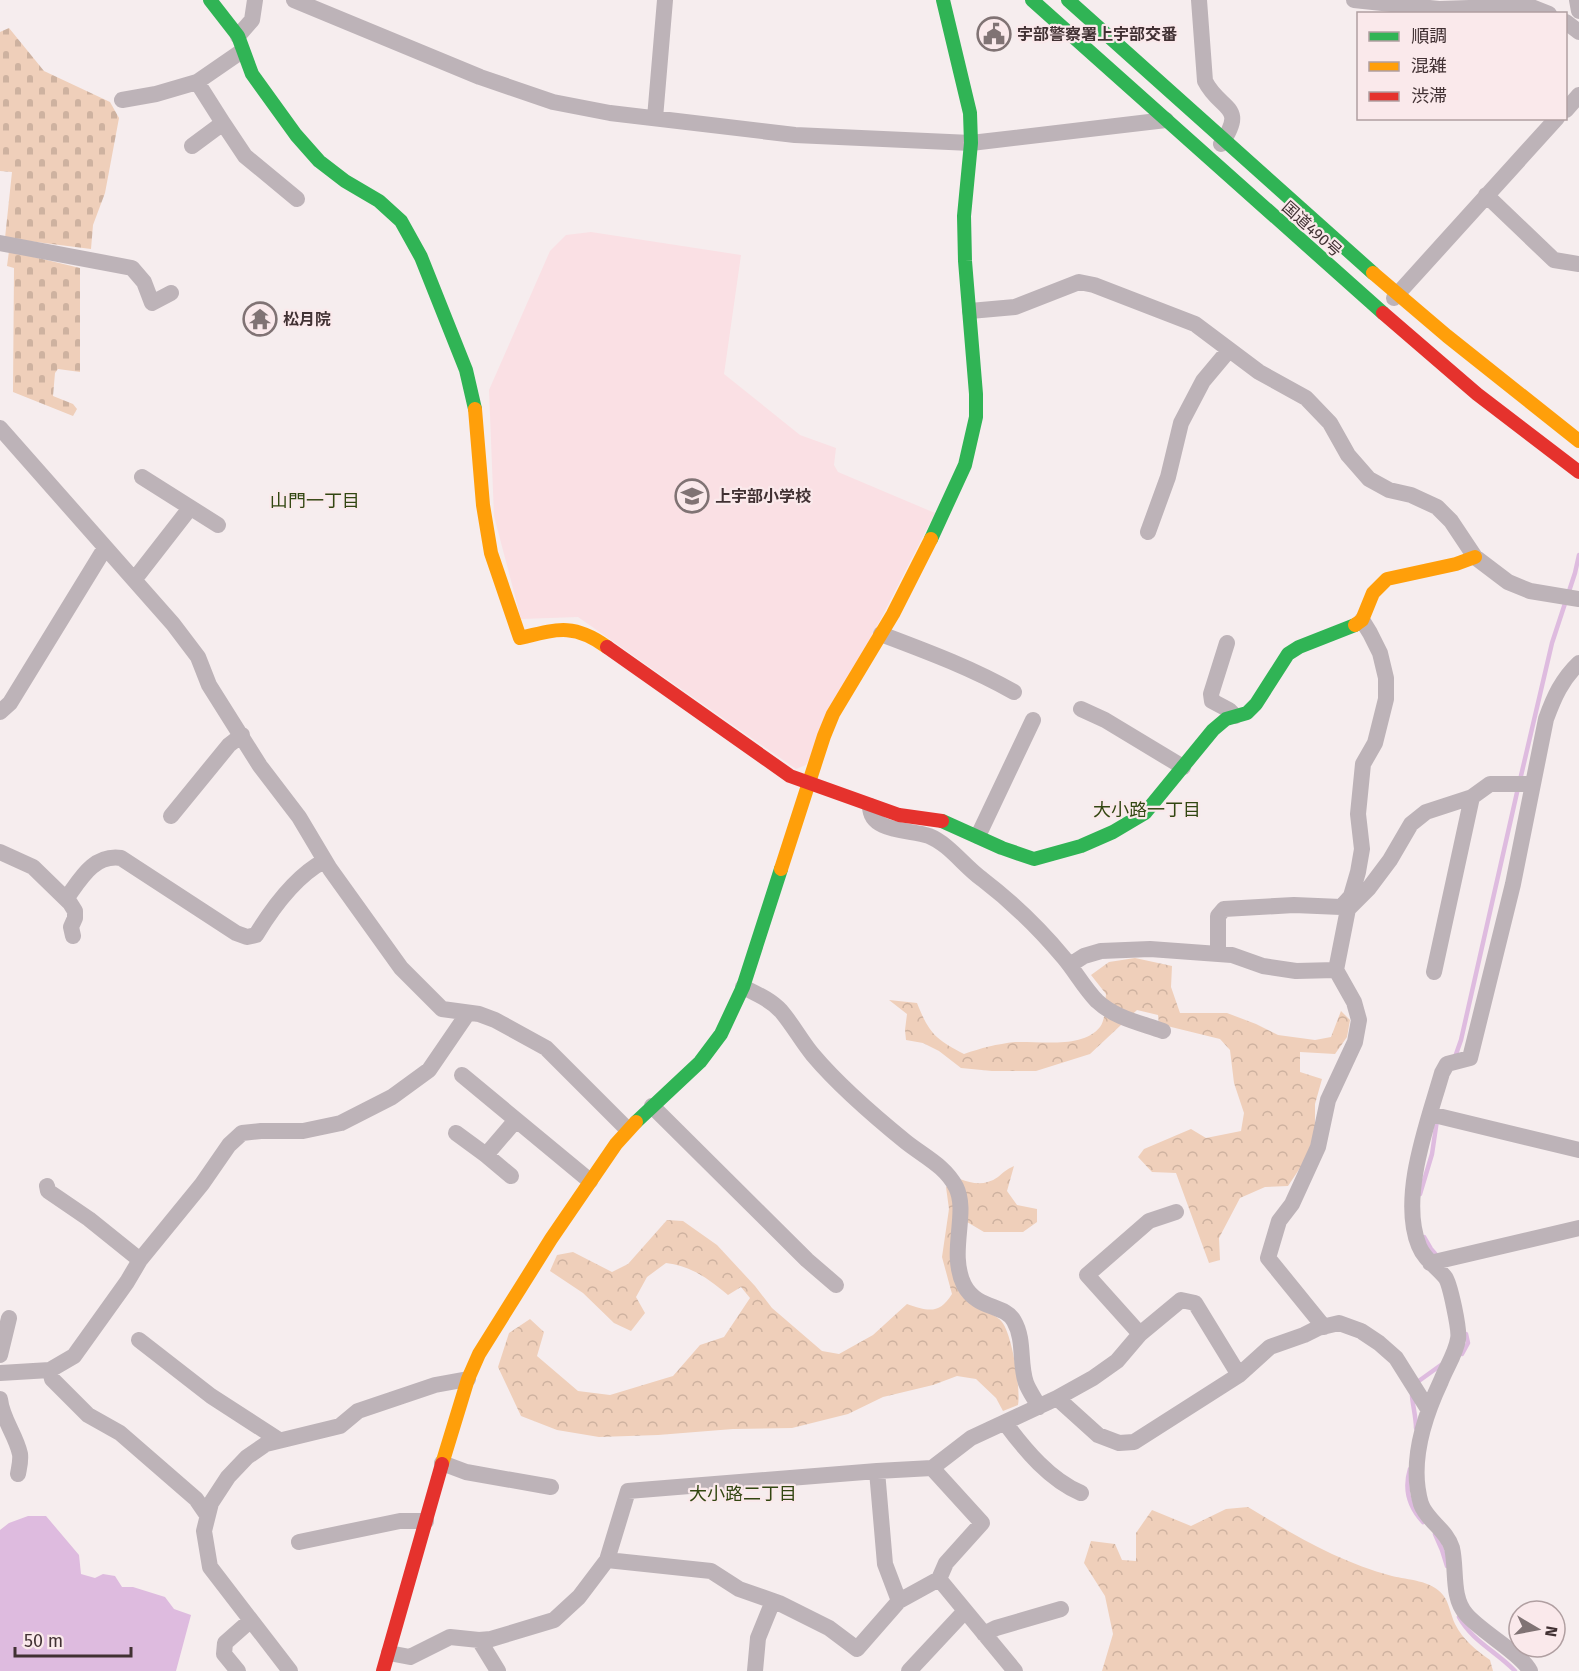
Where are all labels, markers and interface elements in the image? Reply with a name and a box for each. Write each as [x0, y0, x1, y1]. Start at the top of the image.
legend [1357, 12, 1567, 120]
public building icon: 宇部警察署上宇部交番 [976, 16, 1012, 52]
place label: 宇部警察署上宇部交番 [1017, 25, 1177, 44]
text: 順調 [1411, 25, 1447, 47]
text: 混雑 [1411, 55, 1447, 77]
text: 渋滞 [1411, 85, 1447, 107]
street label: 国道490号 [1278, 197, 1346, 261]
temple icon: 松月院 [242, 301, 278, 337]
place label: 松月院 [283, 310, 331, 329]
school or university icon: 上宇部小学校 [674, 478, 710, 514]
place label: 上宇部小学校 [715, 487, 811, 506]
district label: 山門一丁目 [270, 490, 360, 512]
district label: 大小路一丁目 [1093, 799, 1201, 821]
district label: 大小路二丁目 [689, 1483, 797, 1505]
north arrow [1507, 1599, 1567, 1659]
scale bar [15, 1620, 130, 1658]
text: N [1541, 1625, 1562, 1638]
text: 50 m [24, 1630, 63, 1652]

